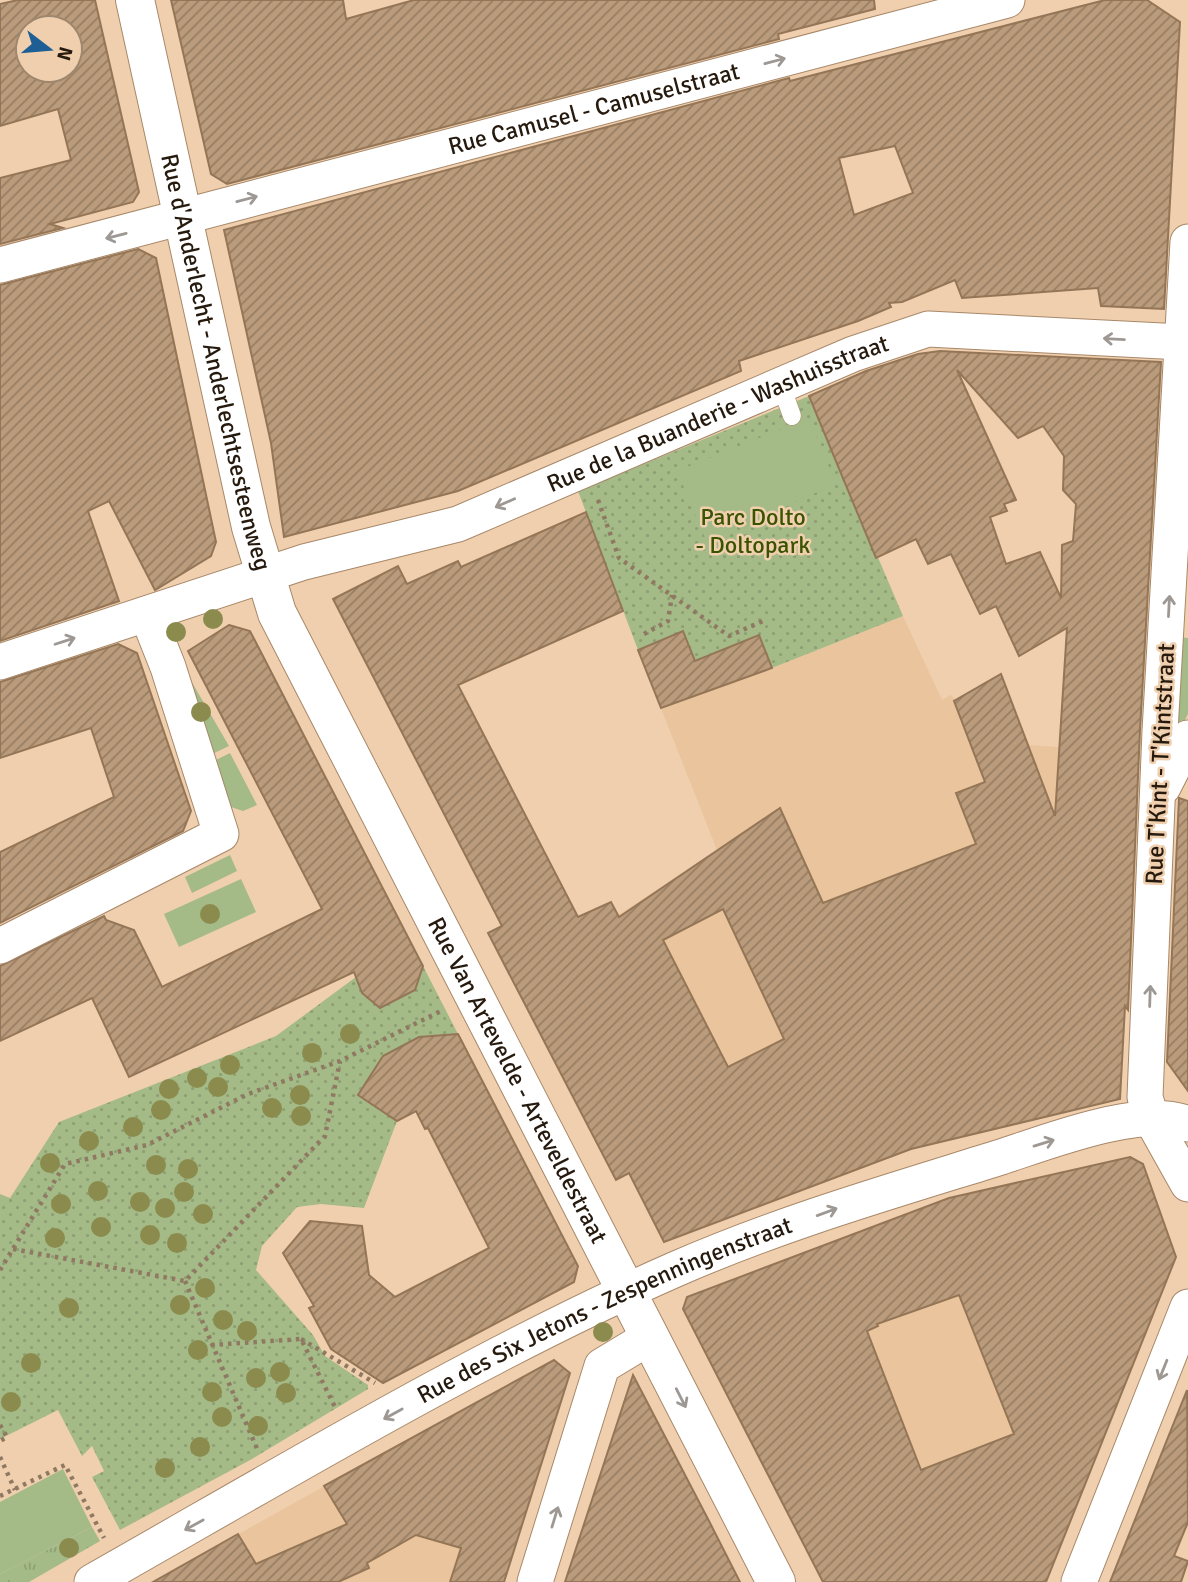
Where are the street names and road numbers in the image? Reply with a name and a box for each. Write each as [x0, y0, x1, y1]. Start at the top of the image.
street label: Rue Camusel - Camuselstraat [445, 56, 743, 161]
street label: Rue d'Anderlecht - Anderlechtsesteenweg [154, 151, 278, 574]
street label: Rue de la Buanderie - Washuisstraat [542, 328, 893, 499]
street label: Rue T'Kint - T'Kintstraat [1139, 643, 1181, 885]
street label: Rue Van Artevelde - Arteveldestraat [421, 912, 614, 1249]
street label: Rue des Six Jetons - Zespenningenstraat [412, 1210, 796, 1410]

